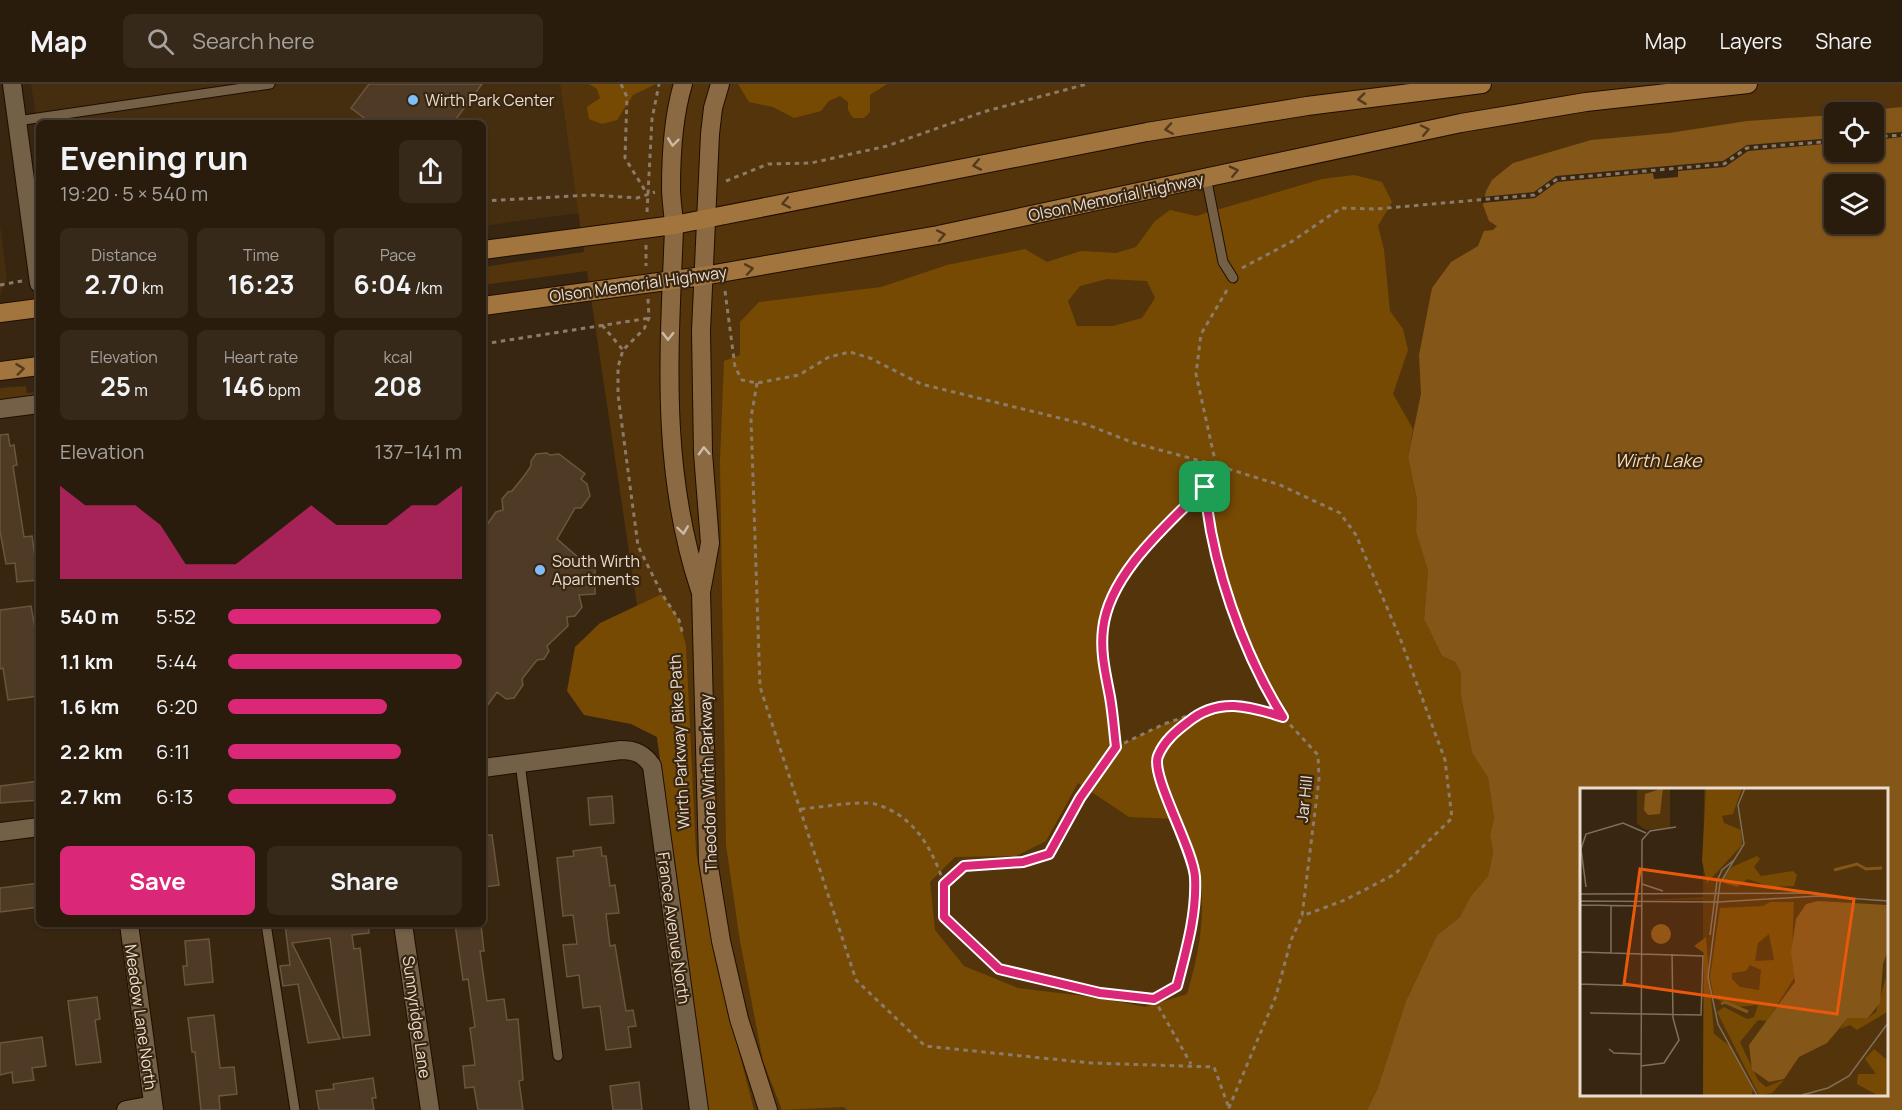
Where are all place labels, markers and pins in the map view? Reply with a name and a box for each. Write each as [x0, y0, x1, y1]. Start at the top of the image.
place label: Wirth Park Center [425, 89, 555, 111]
marker: Wirth Park Center [406, 93, 420, 107]
pin [1179, 461, 1230, 512]
place label: South Wirth Apartments [552, 550, 640, 590]
marker: South Wirth Apartments [533, 563, 547, 577]

